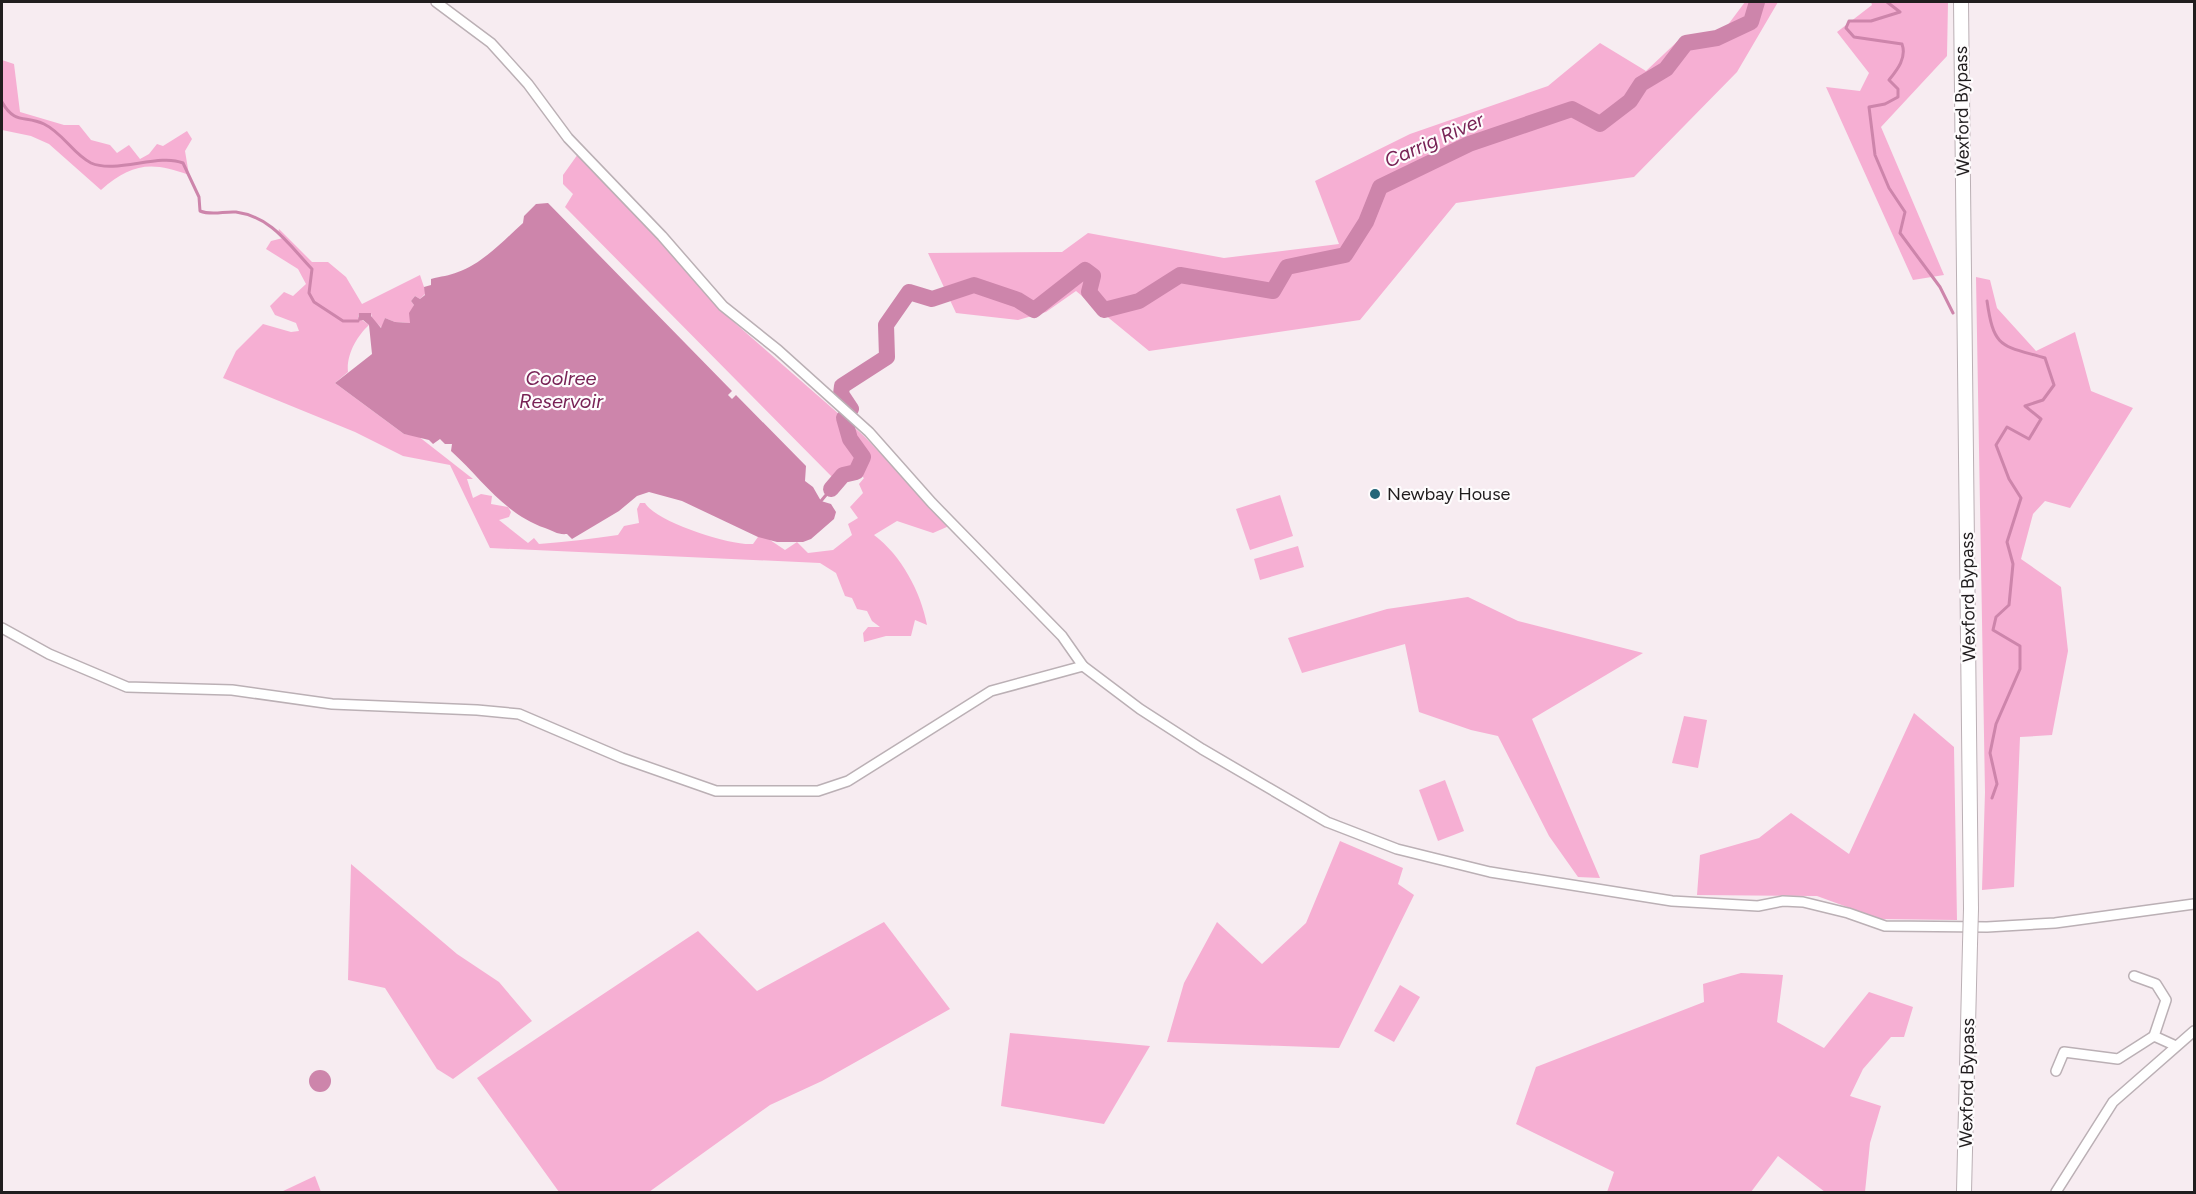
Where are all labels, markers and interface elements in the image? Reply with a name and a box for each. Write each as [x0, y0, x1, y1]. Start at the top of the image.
street label: Wexford Bypass [1950, 46, 1974, 176]
water label: Carrig River [1381, 107, 1488, 173]
water label: Coolree Reservoir [519, 366, 604, 413]
place label: Newbay House [1387, 483, 1511, 505]
marker: Newbay House [1368, 487, 1382, 501]
street label: Wexford Bypass [1956, 532, 1980, 662]
street label: Wexford Bypass [1955, 1018, 1979, 1148]

